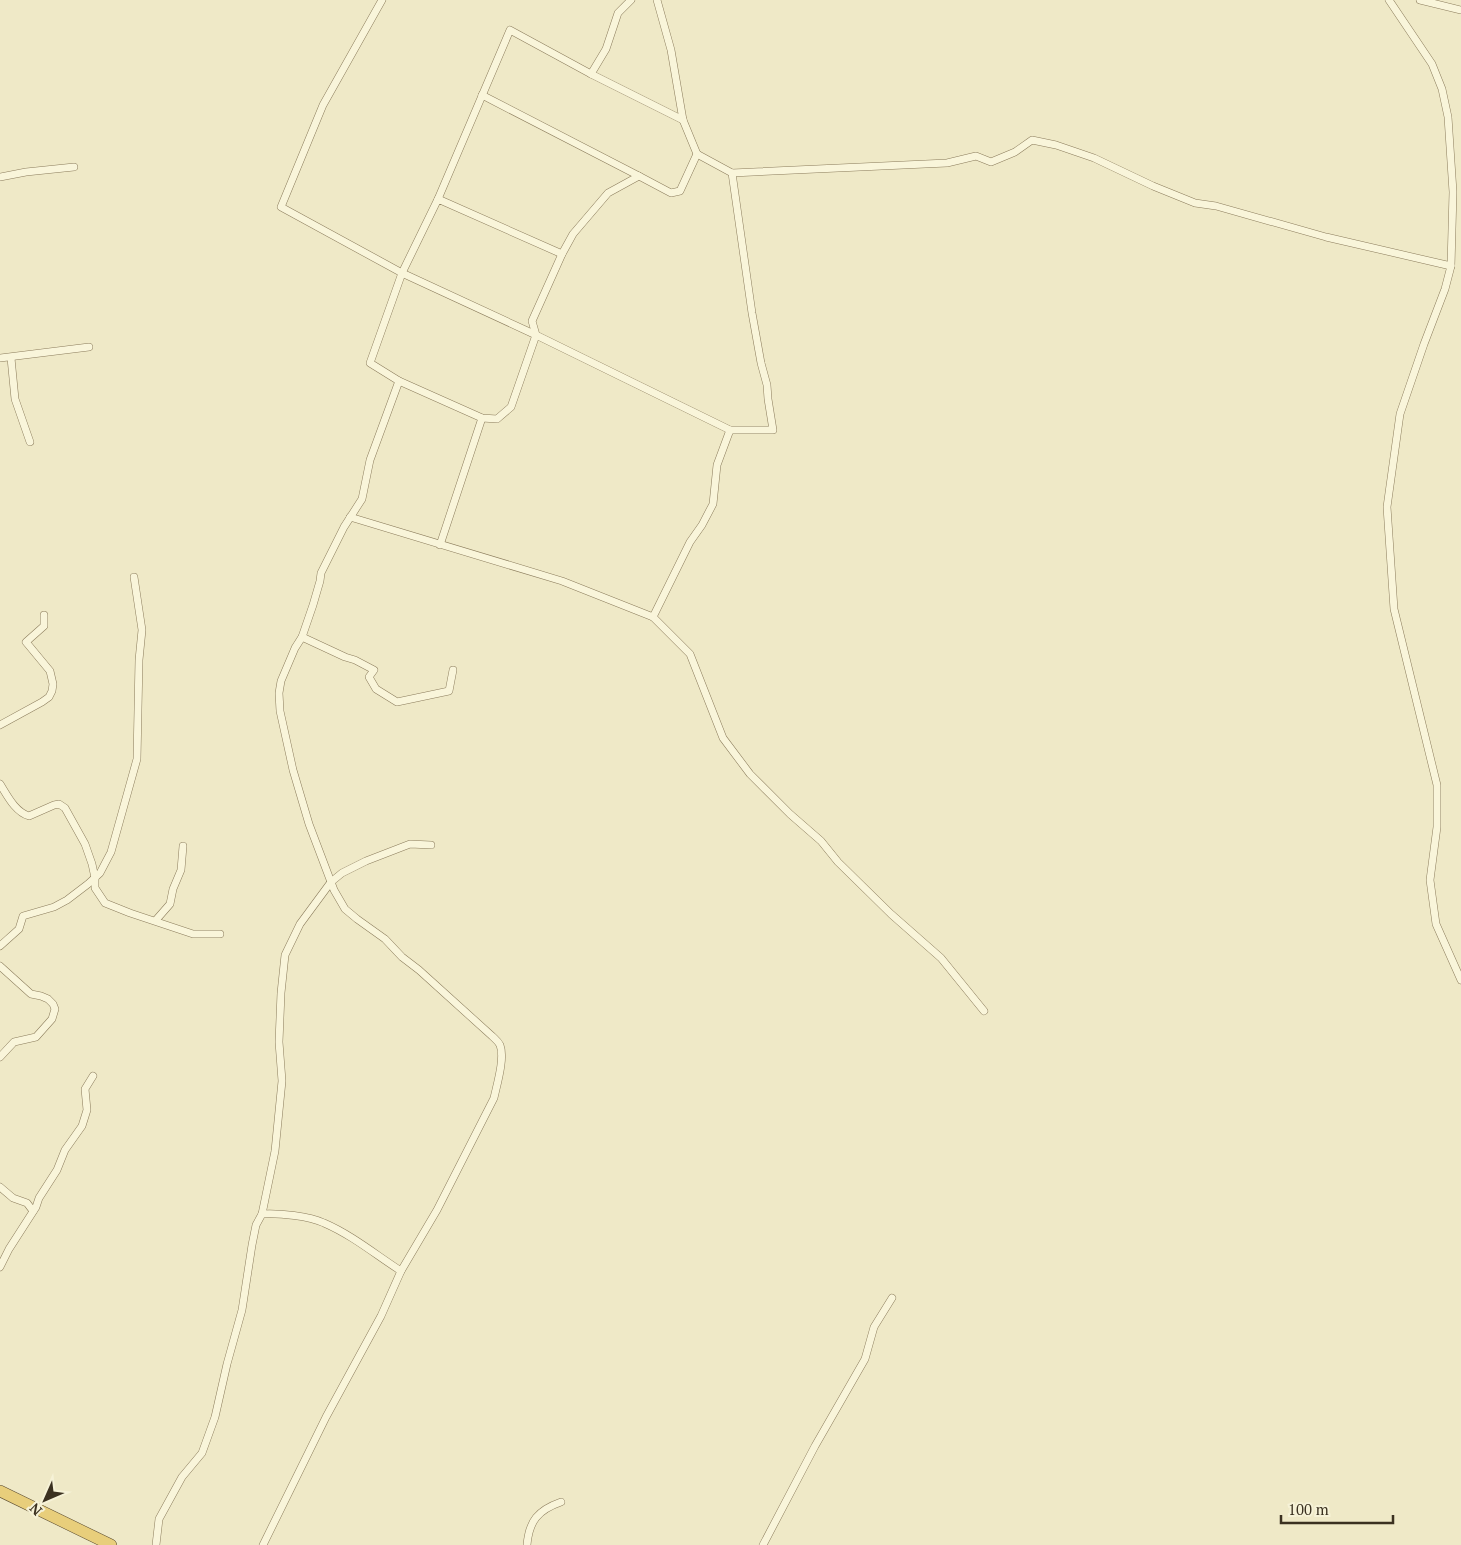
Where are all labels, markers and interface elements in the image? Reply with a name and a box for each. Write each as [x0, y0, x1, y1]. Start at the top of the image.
north arrow [20, 1475, 70, 1525]
scale bar [1281, 1492, 1394, 1524]
text: N [25, 1499, 46, 1520]
text: 100 m [1288, 1499, 1329, 1519]

